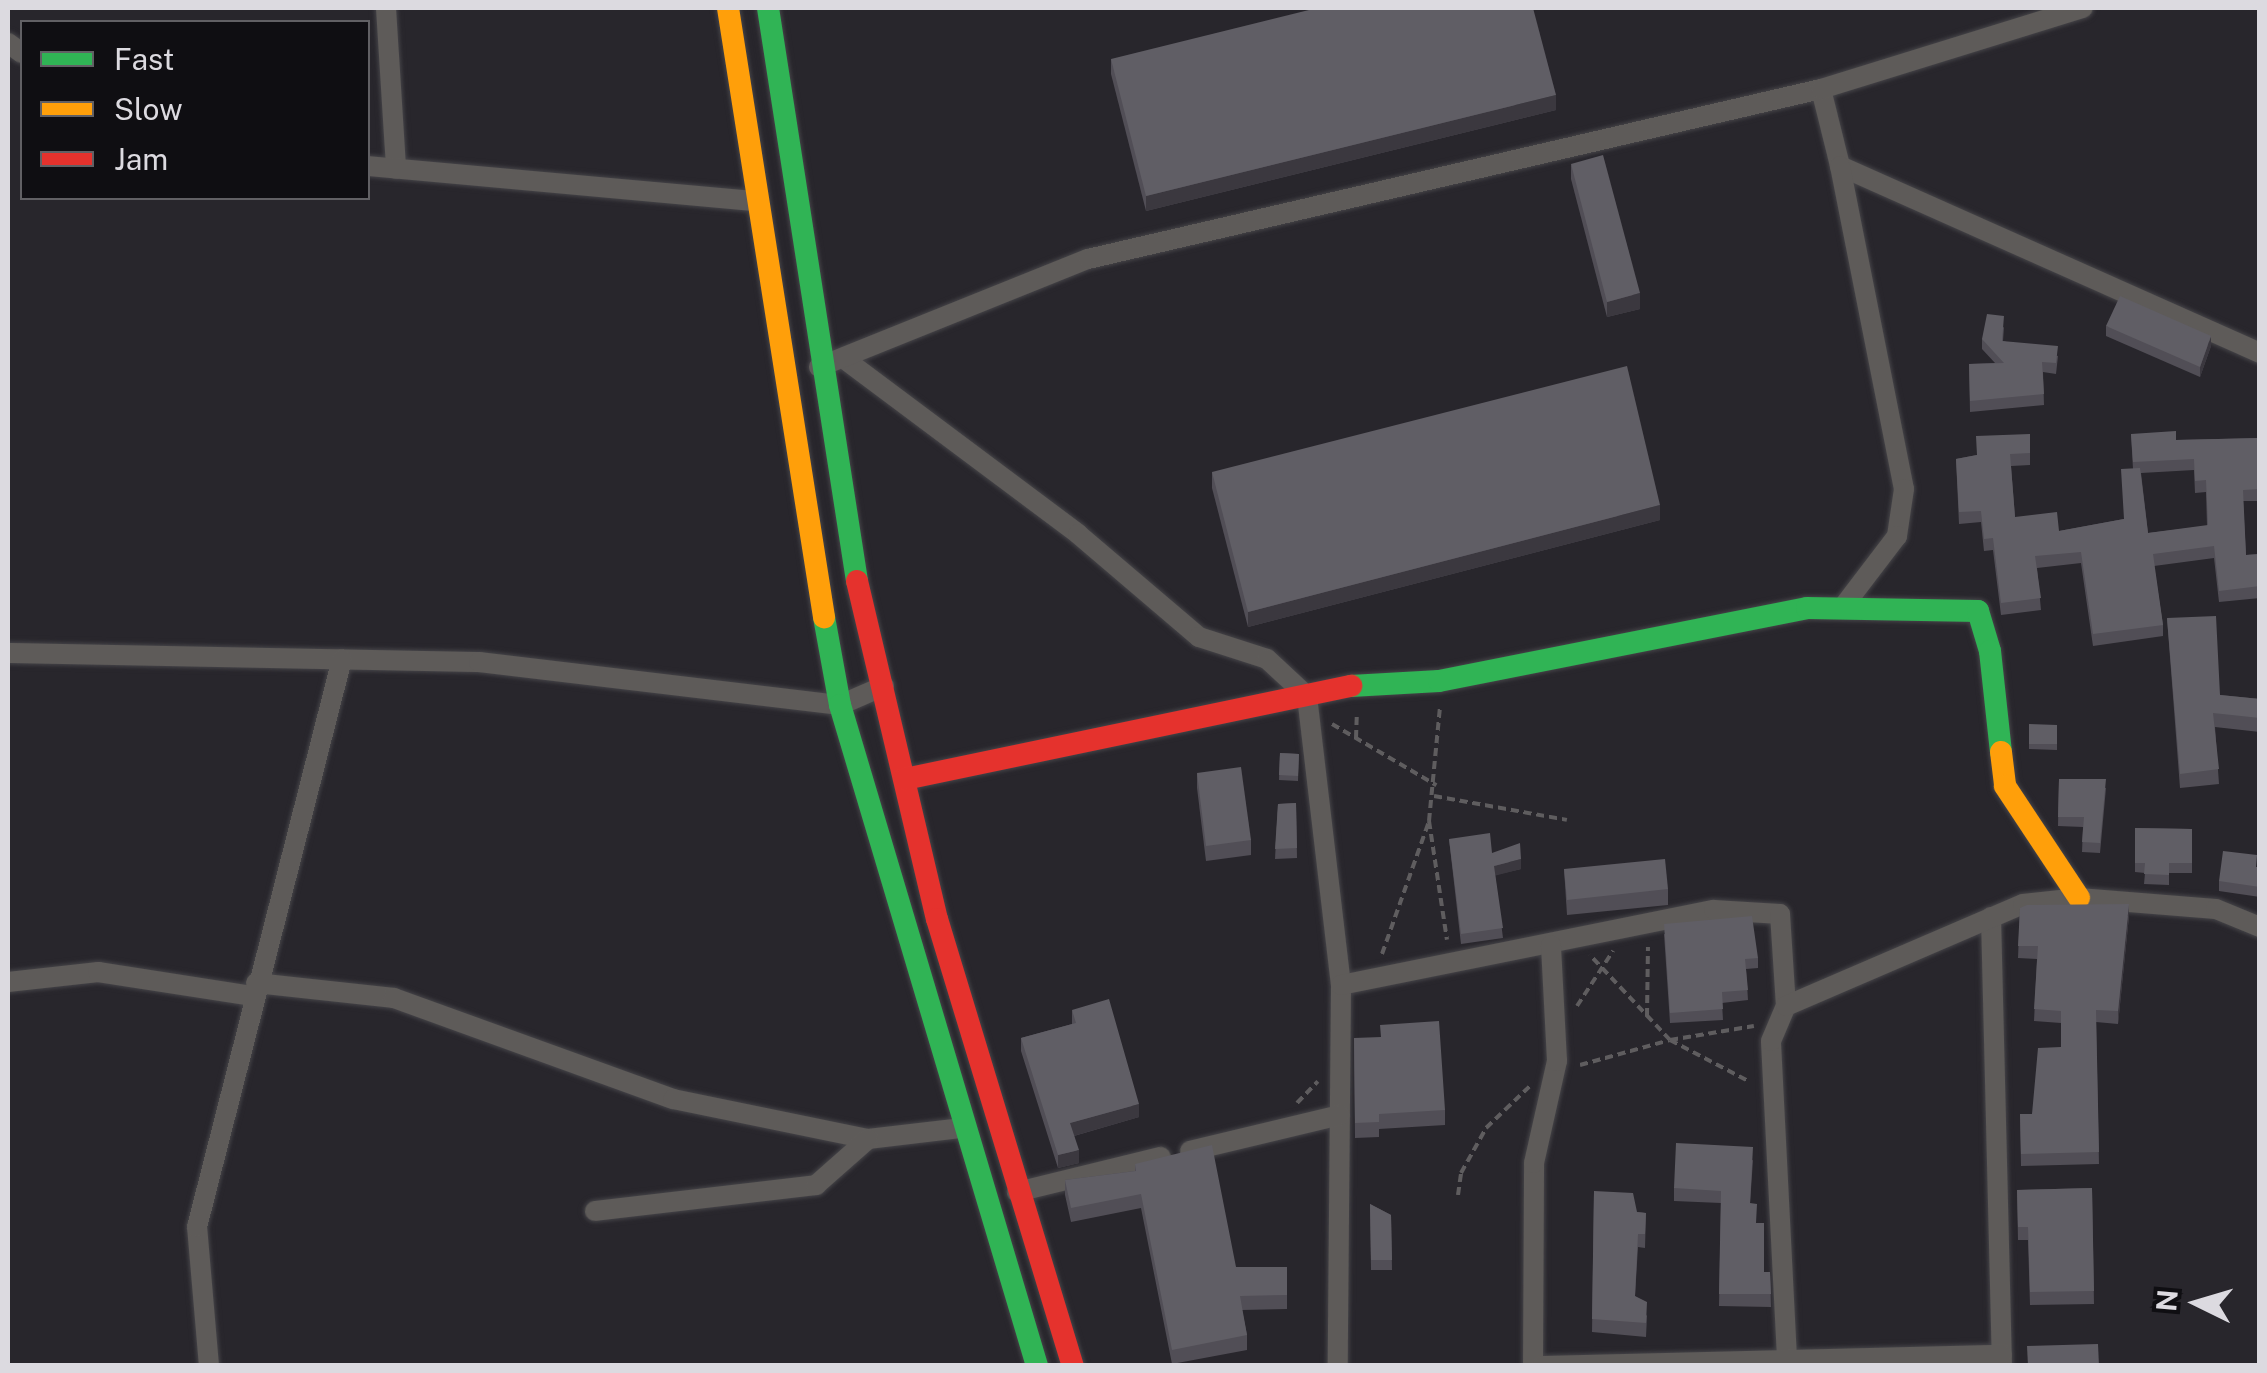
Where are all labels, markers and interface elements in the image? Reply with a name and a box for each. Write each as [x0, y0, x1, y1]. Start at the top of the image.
legend [20, 20, 370, 200]
text: Fast [114, 41, 174, 77]
text: Slow [114, 91, 183, 127]
text: Jam [114, 141, 168, 177]
north arrow [2147, 1253, 2247, 1353]
text: N [2149, 1288, 2184, 1313]

